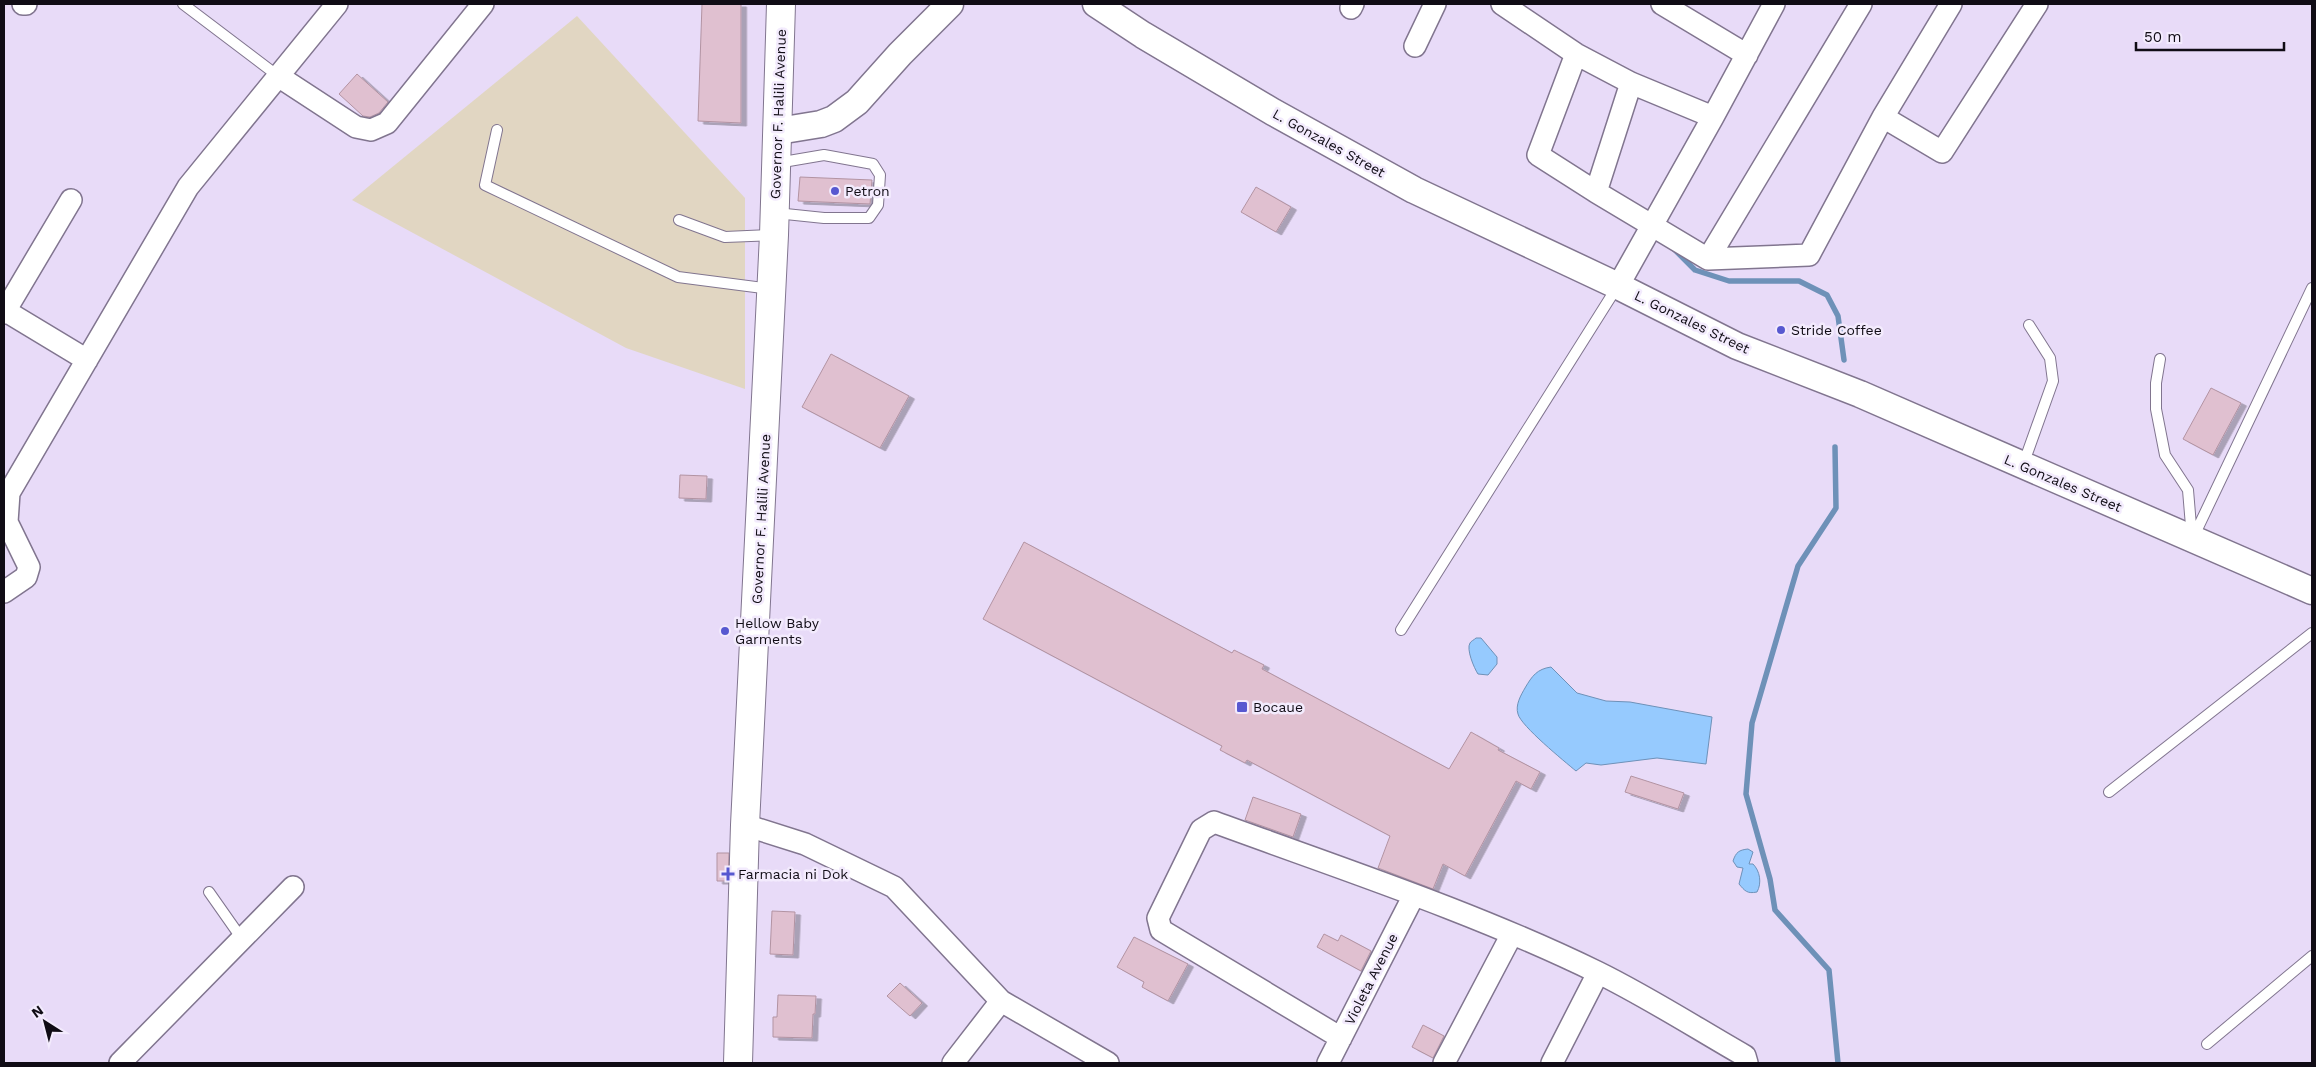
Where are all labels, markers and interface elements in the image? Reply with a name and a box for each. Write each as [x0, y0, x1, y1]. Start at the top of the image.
scale bar [2136, 20, 2284, 52]
text: 50 m [2144, 28, 2181, 46]
street label: Governor F. Halili Avenue [767, 29, 789, 199]
street label: L. Gonzales Street [1270, 105, 1388, 181]
place label: Petron [845, 183, 890, 199]
marker: Petron [829, 185, 841, 197]
street label: L. Gonzales Street [1632, 287, 1752, 357]
place label: Stride Coffee [1791, 322, 1882, 338]
marker: Stride Coffee [1775, 324, 1787, 336]
street label: Governor F. Halili Avenue [749, 434, 773, 604]
street label: L. Gonzales Street [2002, 451, 2124, 515]
place label: Hellow Baby Garments [735, 615, 820, 647]
marker: Hellow Baby Garments [719, 625, 731, 637]
place label: Bocaue [1253, 699, 1303, 715]
marker: Bocaue [1235, 700, 1249, 714]
place label: Farmacia ni Dok [738, 866, 848, 882]
marker: Farmacia ni Dok [722, 868, 734, 880]
street label: Violeta Avenue [1341, 931, 1401, 1027]
north arrow [20, 997, 70, 1047]
text: N [28, 1002, 46, 1021]

